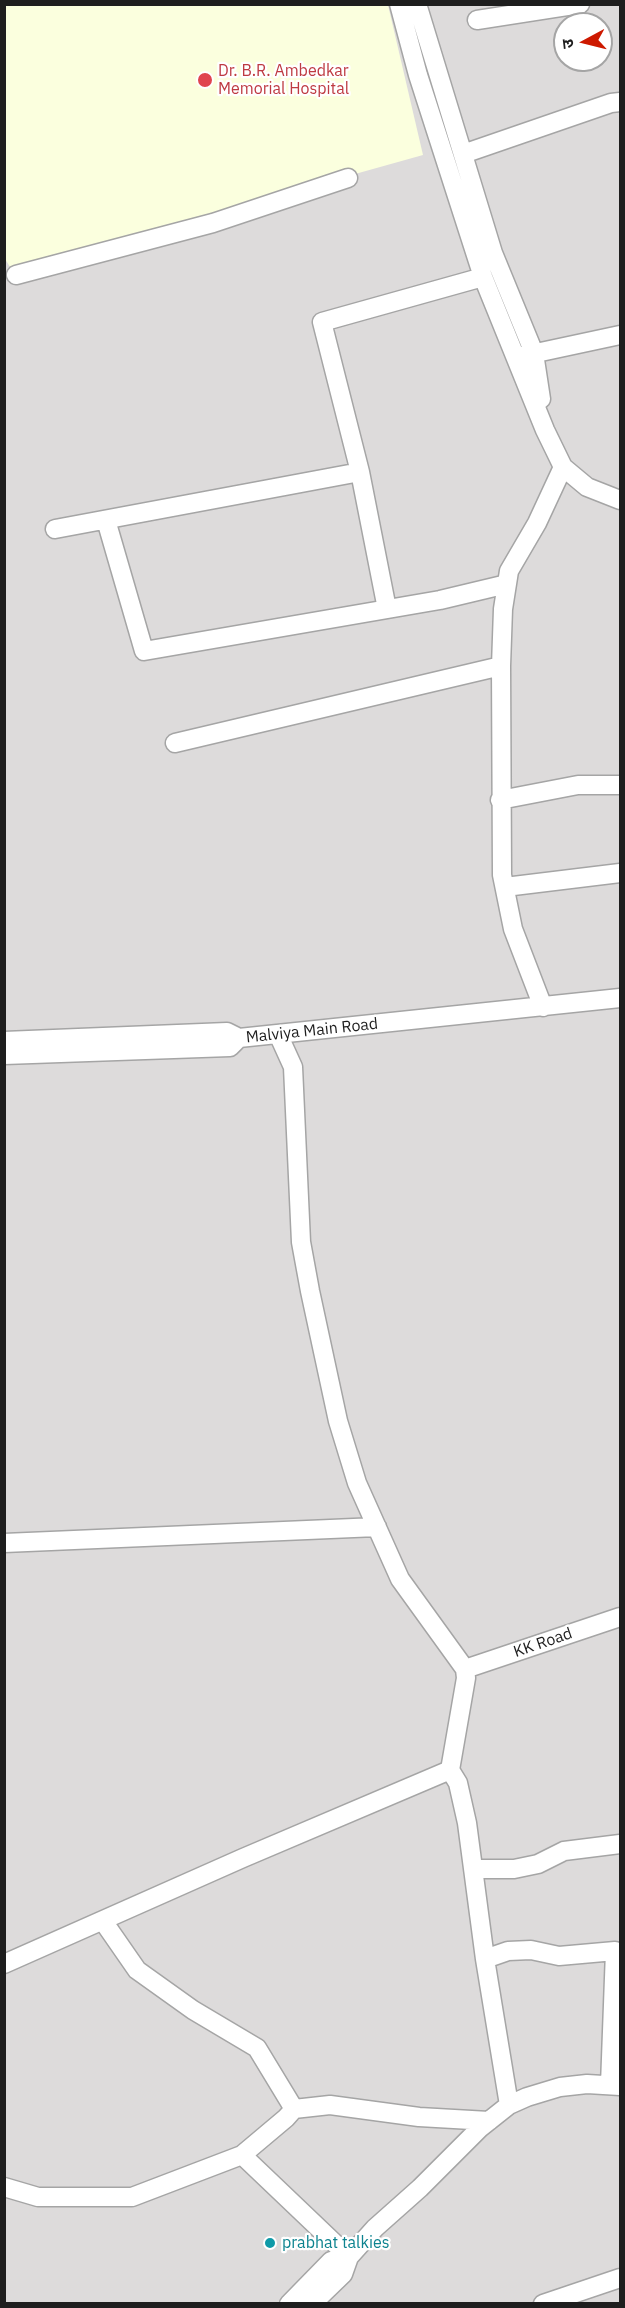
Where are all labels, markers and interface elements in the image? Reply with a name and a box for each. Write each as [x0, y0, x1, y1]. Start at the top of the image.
north arrow [553, 12, 613, 72]
text: उ [557, 38, 578, 50]
place label: Dr. B.R. Ambedkar Memorial Hospital [218, 61, 349, 99]
marker: Dr. B.R. Ambedkar Memorial Hospital [196, 71, 214, 89]
street label: Malviya Main Road [245, 1015, 379, 1047]
street label: KK Road [511, 1624, 575, 1662]
place label: prabhat talkies [282, 2233, 389, 2253]
marker: prabhat talkies [263, 2236, 277, 2250]

